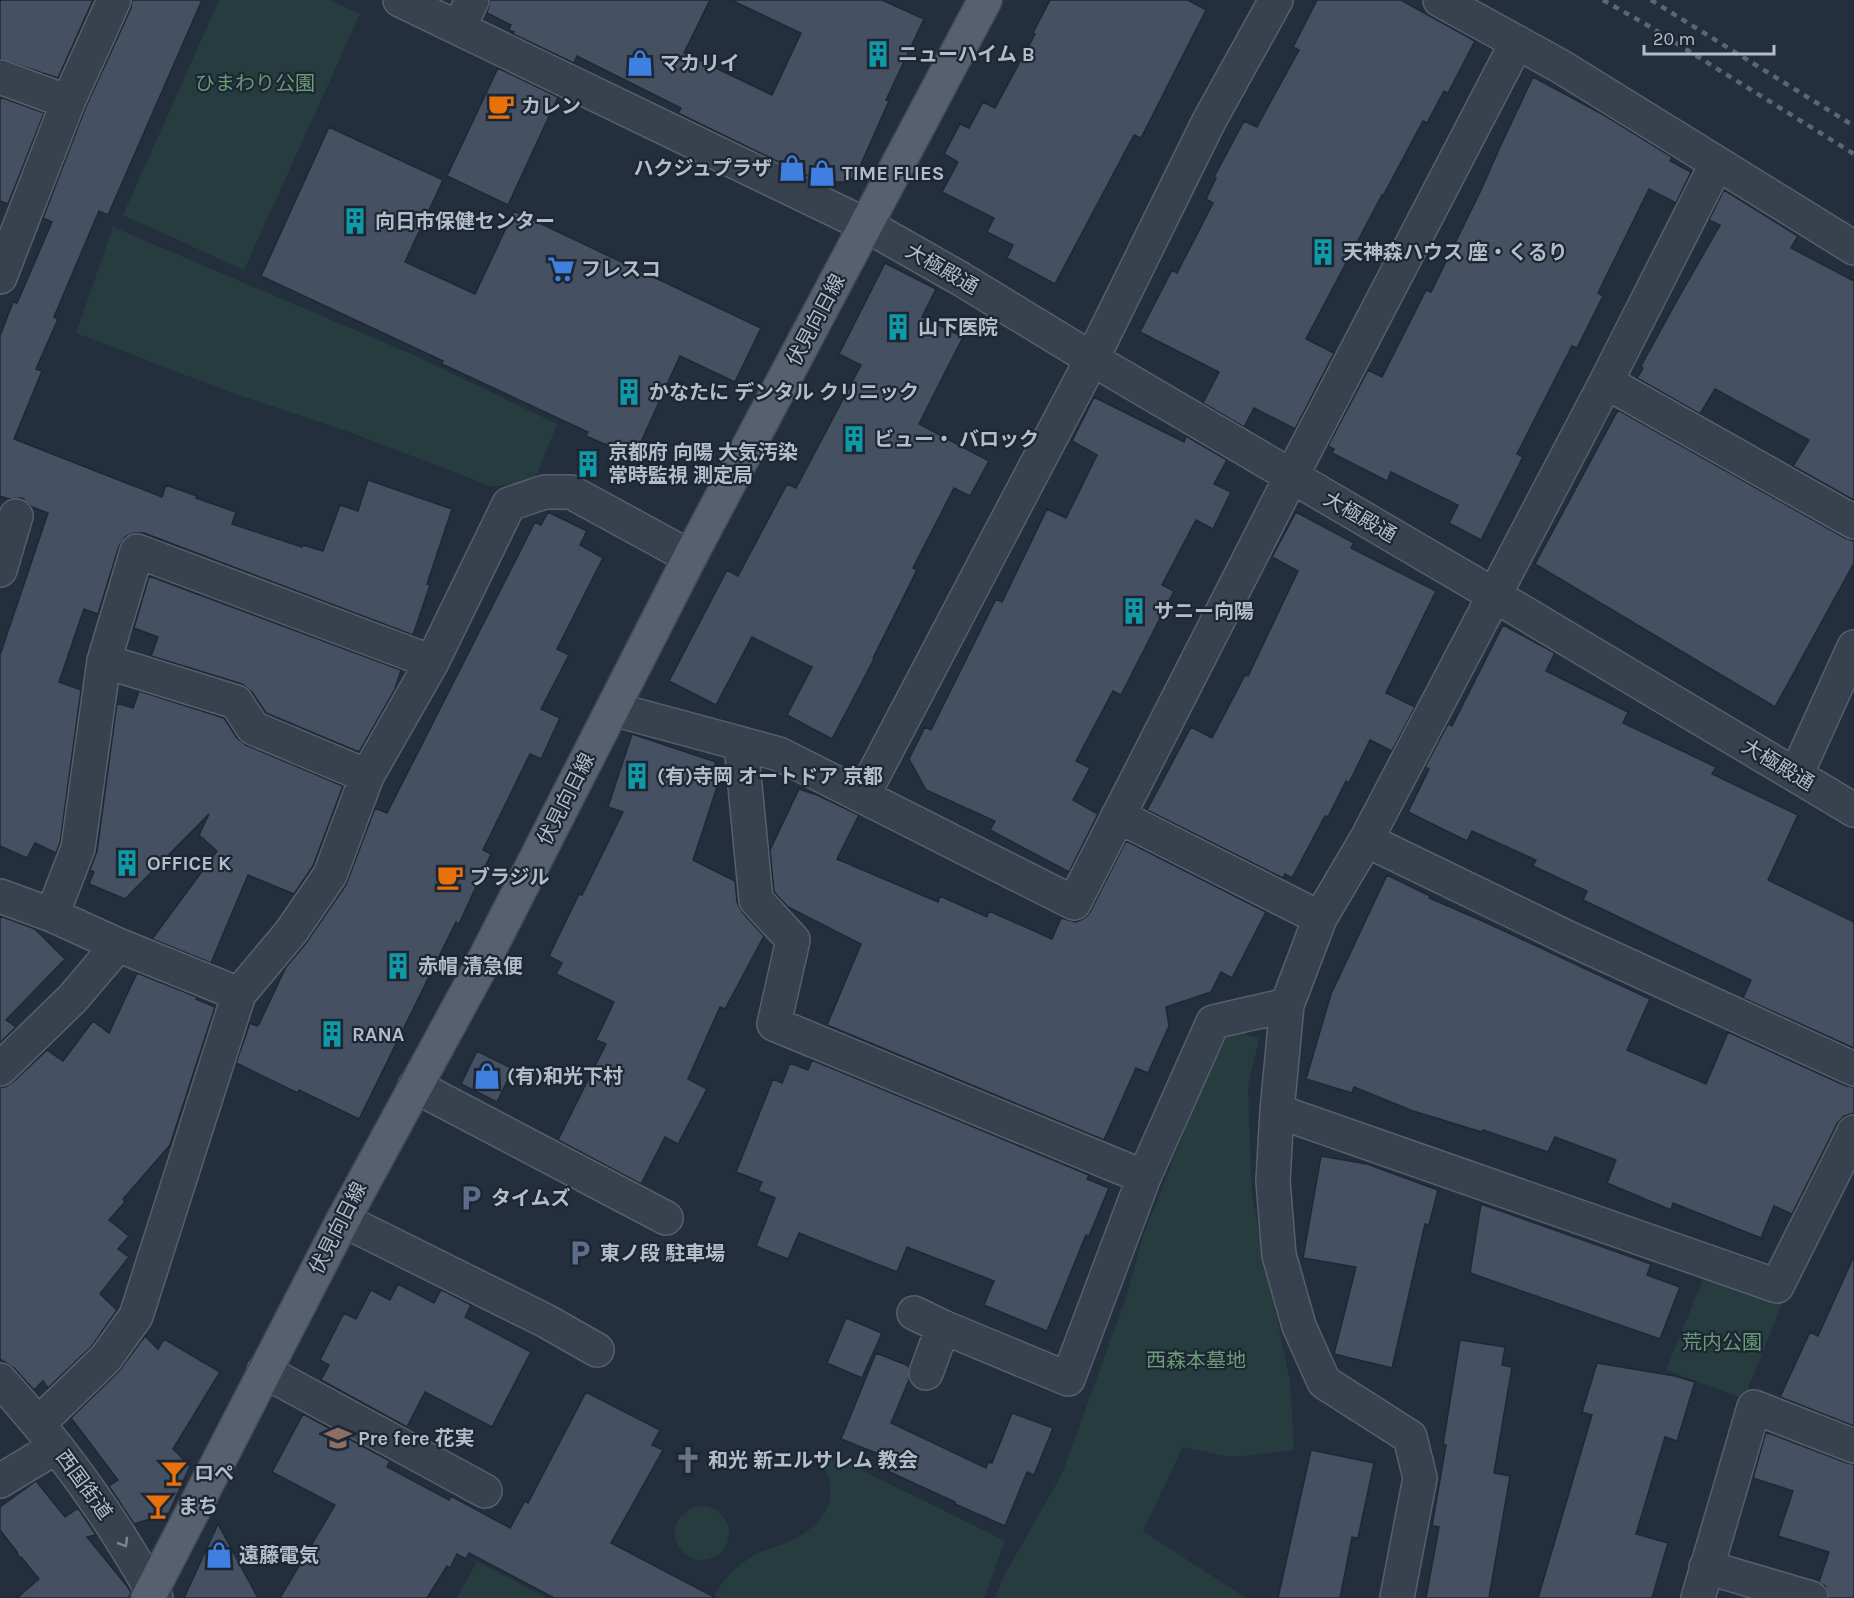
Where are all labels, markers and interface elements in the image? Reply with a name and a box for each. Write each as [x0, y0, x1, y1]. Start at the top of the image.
scale bar [1644, 18, 1774, 56]
text: 20 m [1653, 28, 1695, 50]
building icon: ニューハイム B [863, 39, 893, 69]
place label: ニューハイム B [898, 43, 1035, 66]
shop icon: マカリイ [625, 48, 655, 78]
place label: マカリイ [660, 52, 740, 75]
park label: ひまわり公園 [195, 72, 315, 95]
cafe icon: カレン [486, 91, 516, 121]
place label: カレン [521, 95, 581, 118]
shop icon: ハクジュプラザ [777, 153, 807, 183]
place label: ハクジュプラザ [633, 157, 772, 180]
shop icon: TIME FLIES [807, 158, 837, 188]
place label: TIME FLIES [842, 162, 944, 185]
building icon: 向日市保健センター [340, 206, 370, 236]
place label: 向日市保健センター [375, 210, 555, 233]
building icon: 天神森ハウス 座・くるり [1308, 237, 1338, 267]
street label: 大極殿通 [902, 239, 982, 299]
place label: 天神森ハウス 座・くるり [1343, 241, 1568, 264]
supermarket icon: フレスコ [546, 254, 576, 284]
place label: フレスコ [581, 258, 661, 281]
street label: 伏見向日線 [782, 270, 850, 370]
building icon: 山下医院 [883, 312, 913, 342]
place label: 山下医院 [918, 316, 998, 339]
building icon: かなたに デンタル クリニック [614, 377, 644, 407]
place label: かなたに デンタル クリニック [649, 381, 919, 404]
building icon: ビュー・ バロック [839, 424, 869, 454]
place label: ビュー・ バロック [874, 428, 1039, 451]
place label: 京都府 向陽 大気汚染 常時監視 測定局 [608, 441, 798, 487]
building icon: 京都府 向陽 大気汚染 常時監視 測定局 [573, 449, 603, 479]
street label: 大極殿通 [1320, 487, 1400, 547]
building icon: サニー向陽 [1119, 596, 1149, 626]
place label: サニー向陽 [1154, 600, 1254, 623]
street label: 大極殿通 [1738, 735, 1818, 795]
street label: 伏見向日線 [533, 749, 599, 849]
building icon: (有)寺岡 オートドア 京都 [622, 761, 652, 791]
place label: (有)寺岡 オートドア 京都 [657, 765, 883, 788]
building icon: OFFICE K [112, 848, 142, 878]
place label: OFFICE K [147, 852, 231, 875]
cafe icon: ブラジル [435, 862, 465, 892]
place label: ブラジル [470, 866, 550, 889]
building icon: 赤帽 清急便 [383, 951, 413, 981]
place label: 赤帽 清急便 [418, 955, 523, 978]
building icon: RANA [317, 1019, 347, 1049]
place label: RANA [352, 1023, 405, 1046]
shop icon: (有)和光下村 [472, 1061, 502, 1091]
place label: (有)和光下村 [507, 1065, 623, 1088]
street label: 伏見向日線 [305, 1178, 371, 1278]
parking icon: タイムズ [456, 1183, 486, 1213]
place label: タイムズ [491, 1187, 571, 1210]
parking icon: 東ノ段 駐車場 [565, 1238, 595, 1268]
place label: 東ノ段 駐車場 [600, 1242, 725, 1265]
park label: 荒内公園 [1682, 1331, 1762, 1354]
park label: 西森本墓地 [1146, 1349, 1246, 1372]
school or university icon: Pre fere 花実 [323, 1423, 353, 1453]
place label: Pre fere 花実 [358, 1427, 475, 1450]
church icon: 和光 新エルサレム 教会 [673, 1445, 703, 1475]
street label: 西国街道 [51, 1446, 117, 1524]
place label: 和光 新エルサレム 教会 [708, 1449, 918, 1472]
bar icon: ロぺ [159, 1458, 189, 1488]
place label: ロぺ [194, 1462, 234, 1485]
bar icon: まち [143, 1491, 173, 1521]
place label: まち [178, 1495, 218, 1518]
one-way arrow [117, 1537, 129, 1547]
shop icon: 遠藤電気 [204, 1540, 234, 1570]
place label: 遠藤電気 [239, 1544, 319, 1567]

